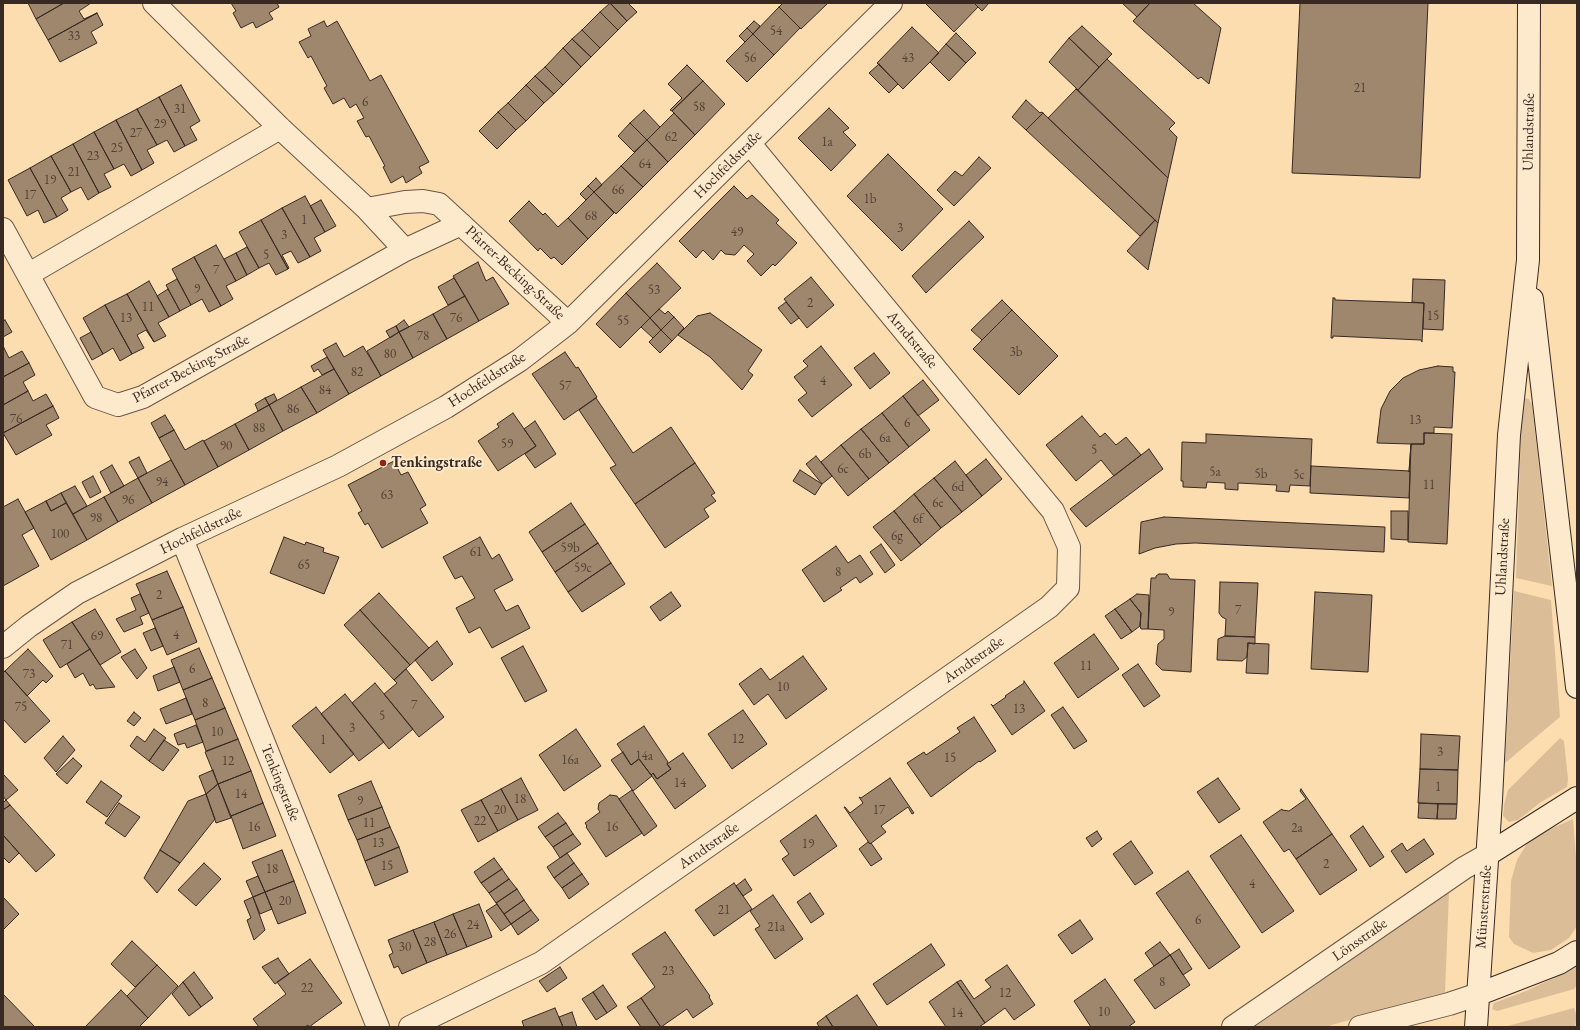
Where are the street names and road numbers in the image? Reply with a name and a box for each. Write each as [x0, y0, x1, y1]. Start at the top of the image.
street label: Uhlandstraße [1519, 93, 1539, 171]
street label: Hochfeldstraße [690, 127, 766, 203]
street label: Pfarrer-Becking-Straße [461, 222, 569, 324]
street label: Arndtstraße [883, 308, 941, 372]
street label: Pfarrer-Becking-Straße [130, 331, 252, 407]
street label: Hochfeldstraße [445, 348, 529, 412]
street label: Hochfeldstraße [157, 503, 245, 559]
street label: Uhlandstraße [1492, 518, 1514, 596]
street label: Arndtstraße [940, 633, 1008, 687]
street label: Tenkingstraße [256, 742, 304, 824]
street label: Arndtstraße [675, 819, 743, 873]
street label: Münsterstraße [1472, 865, 1496, 949]
street label: Lönsstraße [1329, 915, 1391, 965]

